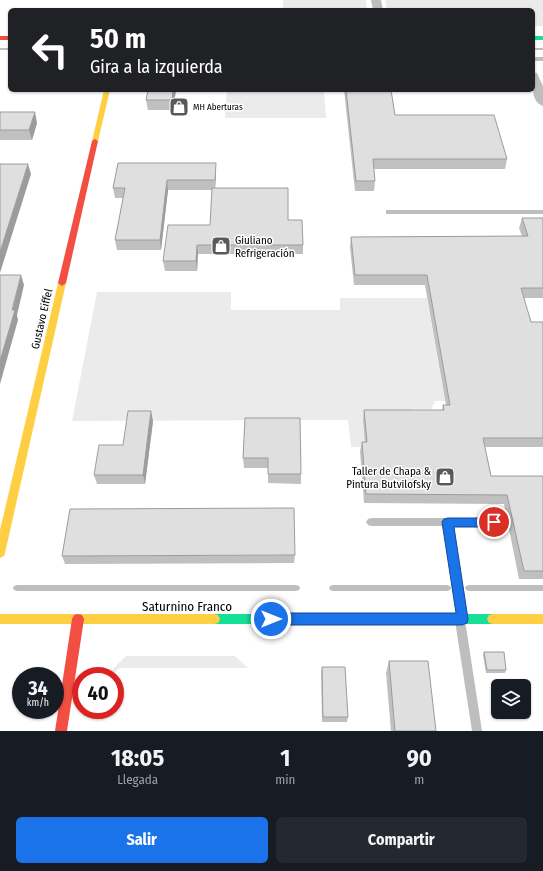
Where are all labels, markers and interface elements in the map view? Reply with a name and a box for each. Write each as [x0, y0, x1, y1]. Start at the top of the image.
text: 50 m [90, 22, 146, 55]
icon: left [24, 24, 76, 76]
text: Gira a la izquierda [90, 56, 223, 78]
shop icon: MH Aberturas [168, 96, 190, 118]
place label: MH Aberturas [193, 102, 243, 112]
place label: Giuliano Refrigeración [235, 234, 295, 260]
shop icon: Giuliano Refrigeración [210, 235, 232, 257]
street label: Gustavo Eiffel [29, 287, 55, 350]
place label: Taller de Chapa & Pintura Butvilofsky [346, 465, 431, 491]
shop icon: Taller de Chapa & Pintura Butvilofsky [434, 466, 456, 488]
pin [477, 505, 511, 539]
icon: arrive [483, 511, 505, 533]
position arrow [250, 598, 292, 640]
street label: Saturnino Franco [142, 599, 232, 614]
speed limit sign: 40 [72, 667, 124, 719]
text: 34 [28, 676, 48, 700]
map controls [491, 679, 531, 719]
button: layers [491, 679, 531, 719]
text: km/h [27, 697, 49, 709]
text: 18:05 [111, 744, 164, 772]
text: 1 [280, 744, 290, 772]
text: 90 [406, 744, 432, 772]
text: Llegada [117, 772, 158, 787]
text: min [275, 772, 295, 787]
text: m [414, 772, 424, 787]
button: Salir [16, 817, 268, 863]
button: Compartir [276, 817, 527, 863]

